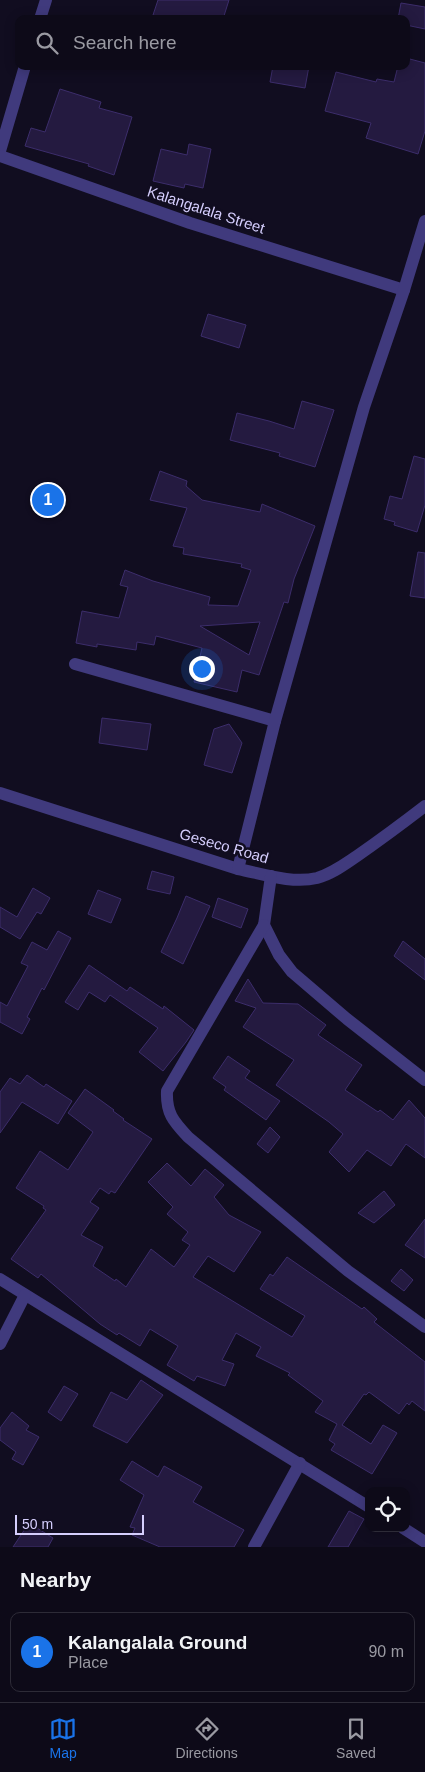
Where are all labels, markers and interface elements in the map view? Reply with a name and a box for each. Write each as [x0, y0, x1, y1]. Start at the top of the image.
search box [15, 15, 410, 70]
icon: search [33, 29, 61, 57]
text: Search here [73, 32, 177, 53]
street label: Kalangalala Street [145, 182, 268, 237]
pin: 1 [32, 481, 64, 519]
your location [189, 656, 215, 682]
street label: Geseco Road [178, 825, 271, 866]
map controls [365, 1487, 410, 1532]
button: locate [365, 1487, 410, 1532]
scale bar [15, 1512, 144, 1535]
text: 50 m [22, 1516, 53, 1532]
text: Nearby [20, 1568, 91, 1591]
text: Kalangalala Ground [68, 1632, 247, 1653]
text: 1 [33, 1643, 41, 1660]
text: 90 m [368, 1643, 404, 1660]
text: Place [68, 1654, 108, 1671]
tab: Map [49, 1715, 77, 1761]
tab: Directions [176, 1715, 238, 1761]
tab: Saved [336, 1715, 376, 1761]

